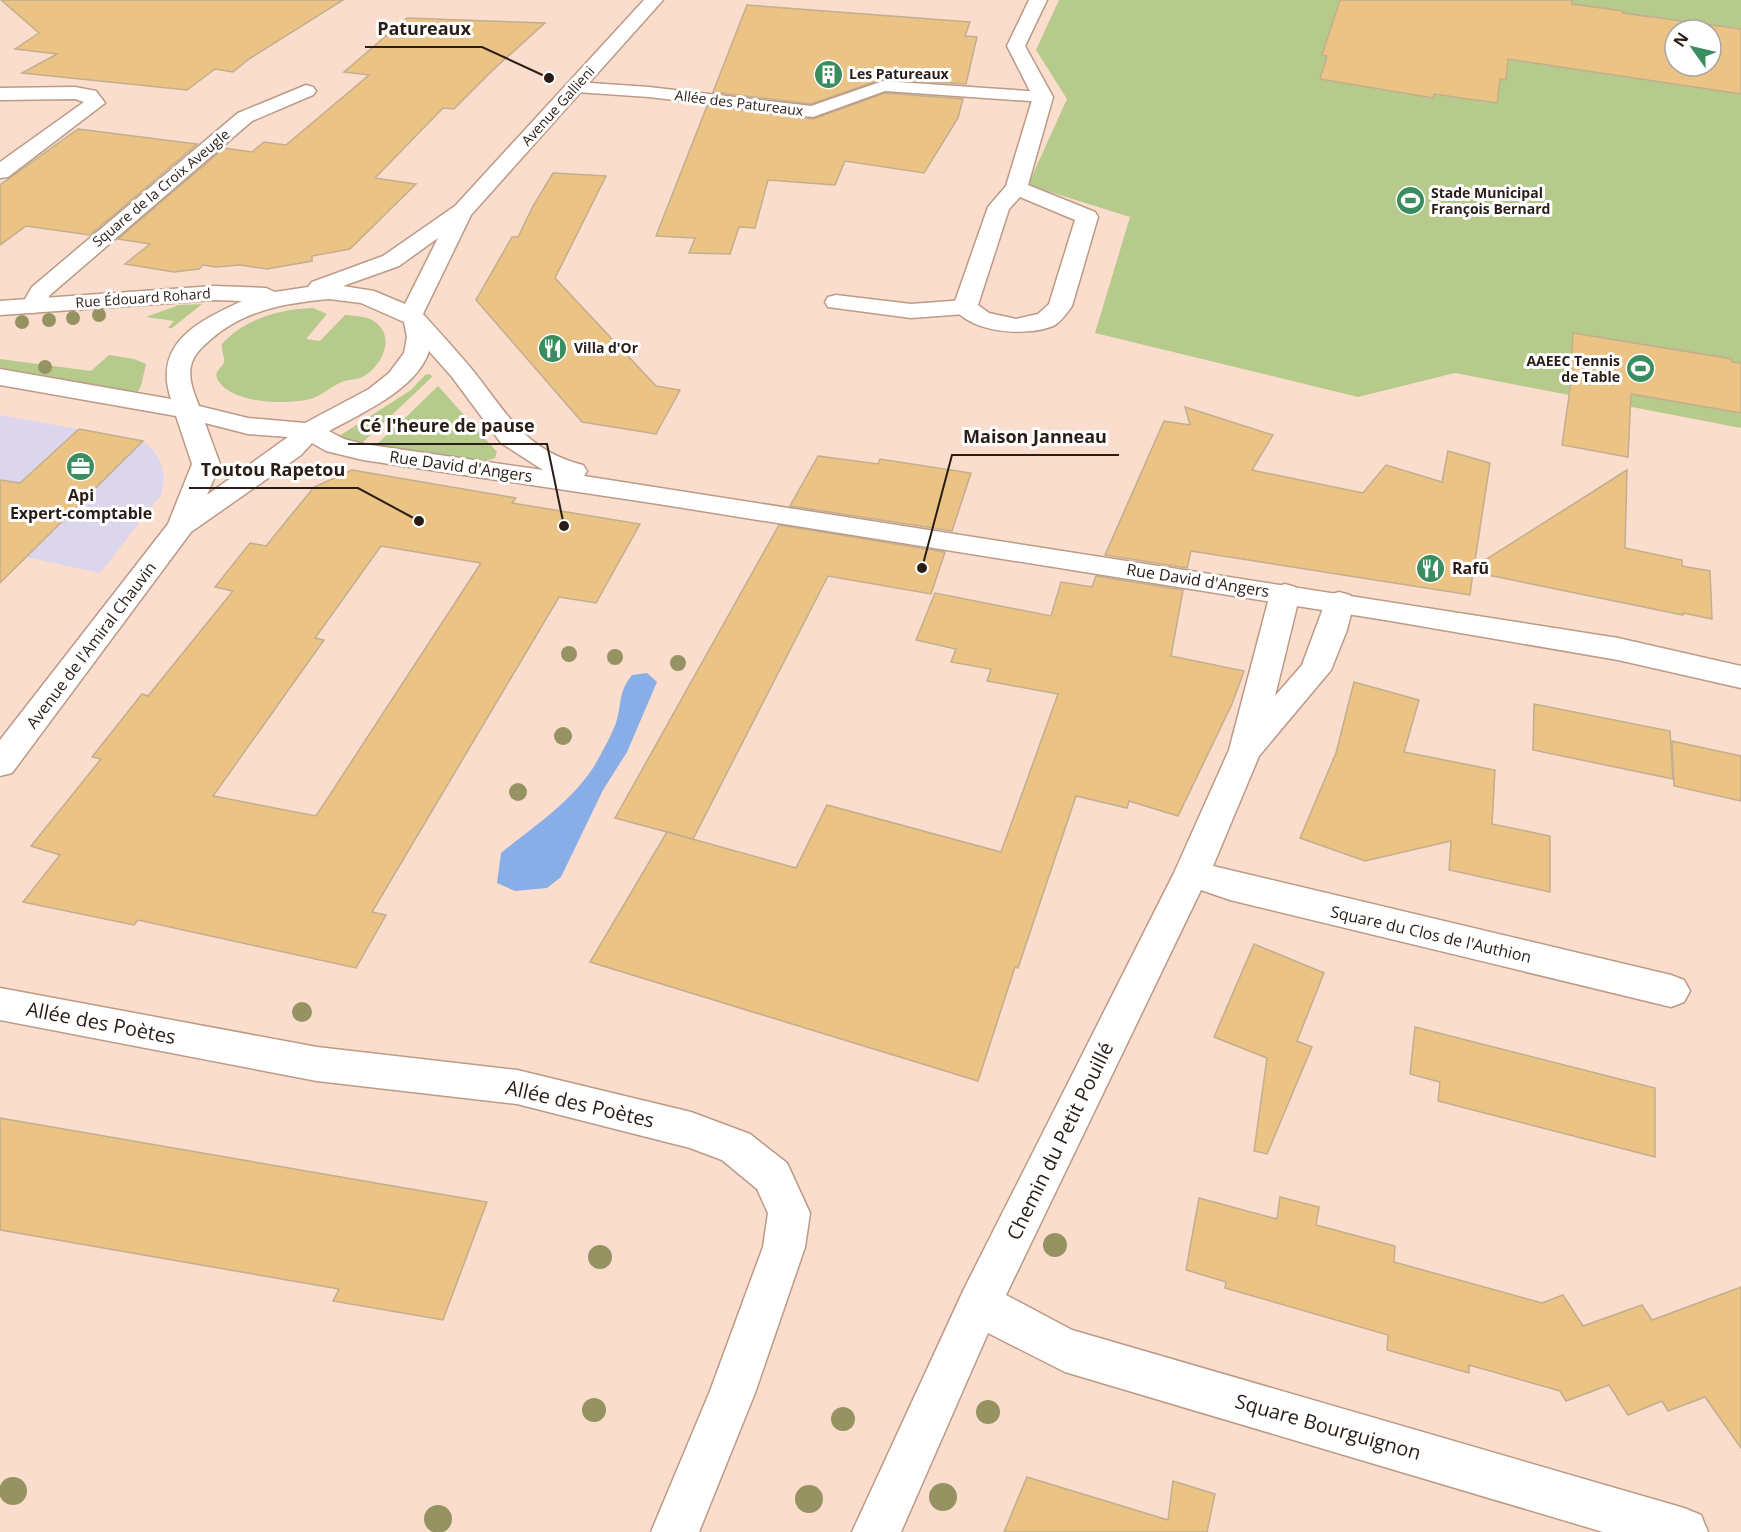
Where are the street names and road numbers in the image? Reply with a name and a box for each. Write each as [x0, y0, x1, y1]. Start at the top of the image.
street label: Avenue Gallieni [517, 62, 598, 150]
street label: Allée des Patureaux [674, 85, 805, 120]
street label: Square de la Croix Aveugle [88, 124, 233, 251]
street label: Rue Édouard Rohard [75, 283, 211, 312]
street label: Rue David d'Angers [388, 445, 534, 487]
street label: Avenue de l'Amiral Chauvin [21, 557, 161, 733]
street label: Rue David d'Angers [1125, 558, 1271, 602]
street label: Square du Clos de l'Authion [1328, 900, 1534, 968]
street label: Allée des Poètes [24, 995, 178, 1050]
street label: Chemin du Petit Pouillé [1000, 1037, 1119, 1244]
street label: Allée des Poètes [503, 1073, 657, 1134]
street label: Square Bourguignon [1232, 1387, 1424, 1466]

